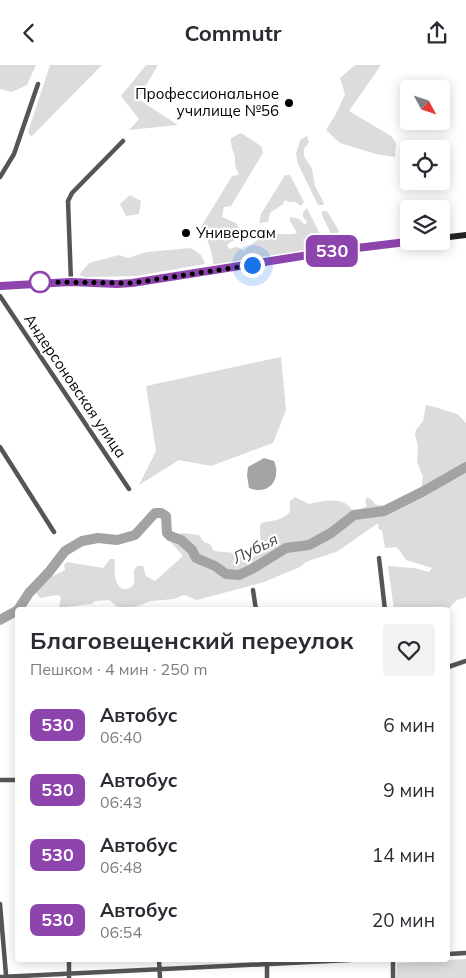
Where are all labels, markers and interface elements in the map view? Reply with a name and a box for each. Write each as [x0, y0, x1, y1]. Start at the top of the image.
icon: back [15, 19, 43, 47]
text: Commutr [185, 19, 281, 47]
icon: share [423, 19, 451, 47]
north arrow [400, 80, 450, 130]
map controls [400, 80, 450, 250]
place label: Профессиональное училище №56 [135, 84, 279, 120]
marker: Профессиональное училище №56 [283, 97, 295, 109]
button: locate [400, 140, 450, 190]
button: layers [400, 200, 450, 250]
place label: Универсам [195, 223, 276, 242]
marker: Универсам [180, 227, 192, 239]
line badge: 530 [303, 235, 361, 267]
text: 530 [316, 239, 348, 262]
your location [240, 253, 265, 278]
unlabelled marker [29, 271, 51, 293]
street label: Андерсоновская улица [20, 310, 131, 461]
water label: Лубья [228, 528, 281, 568]
button: heart [383, 624, 435, 676]
text: Благовещенский переулок [30, 625, 353, 655]
text: Пешком · 4 мин · 250 m [30, 659, 208, 679]
text: Автобус [100, 703, 178, 727]
text: 530 [41, 713, 74, 736]
text: 6 мин [383, 713, 435, 737]
text: 06:40 [100, 727, 142, 747]
text: Автобус [100, 768, 178, 792]
text: 530 [41, 778, 74, 801]
text: 9 мин [383, 778, 435, 802]
text: 06:43 [100, 792, 142, 812]
text: Автобус [100, 833, 178, 857]
text: 530 [41, 843, 74, 866]
text: 14 мин [372, 843, 435, 867]
text: 06:48 [100, 857, 142, 877]
text: Автобус [100, 898, 178, 922]
text: 530 [41, 908, 74, 931]
text: 20 мин [372, 908, 435, 932]
text: 06:54 [100, 922, 142, 942]

